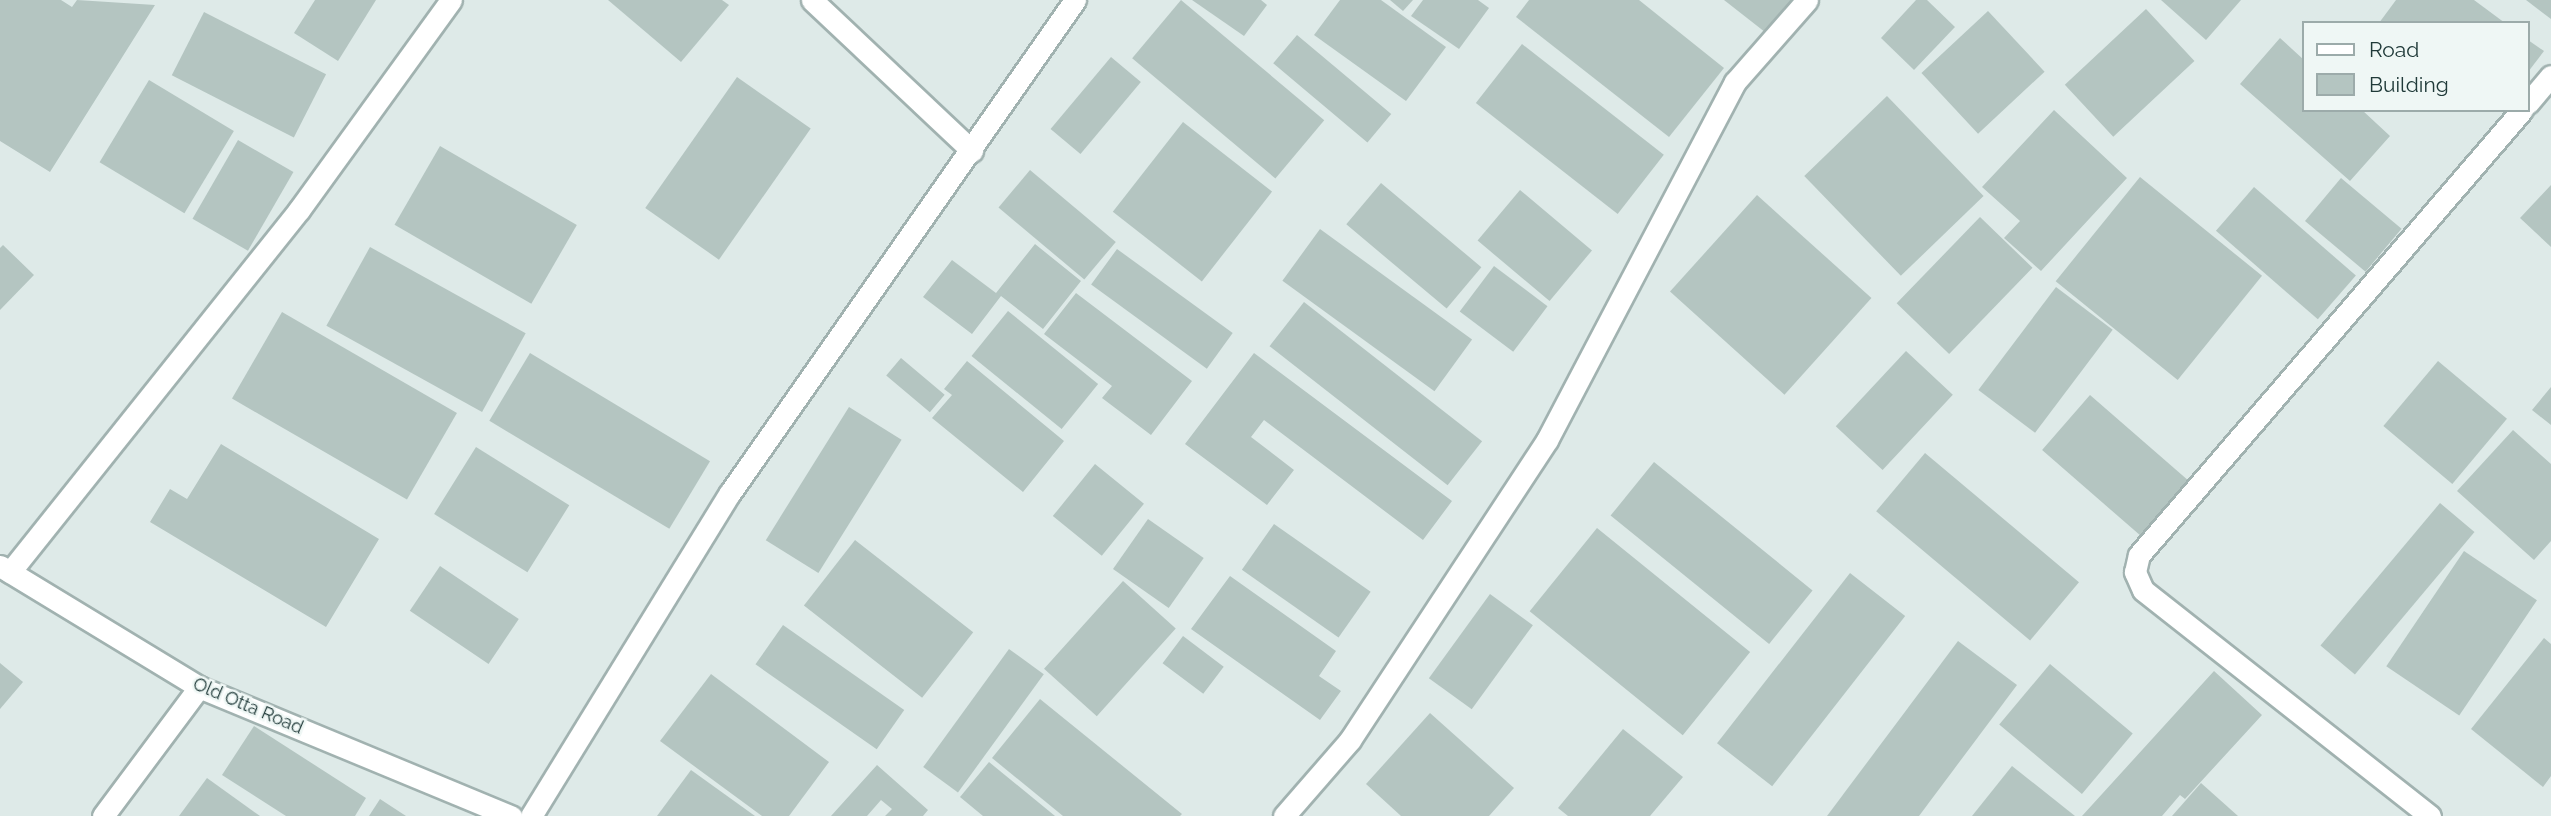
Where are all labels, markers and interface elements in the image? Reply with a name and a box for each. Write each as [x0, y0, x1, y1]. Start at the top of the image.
legend [2302, 21, 2530, 112]
text: Road [2369, 37, 2419, 62]
text: Building [2369, 72, 2449, 97]
street label: Old Otta Road [190, 673, 306, 739]

